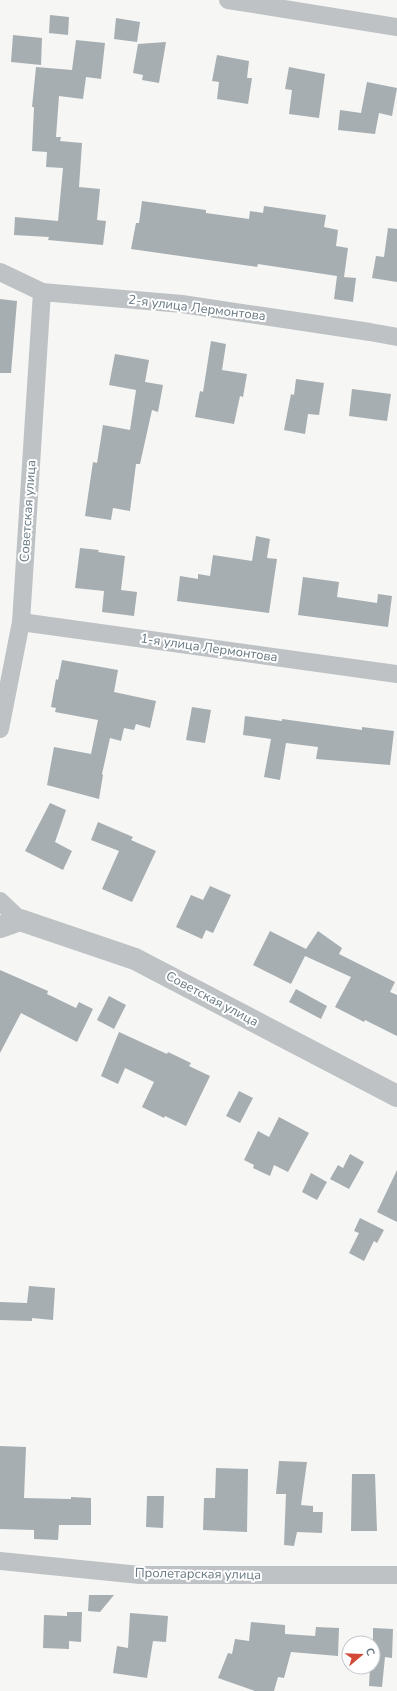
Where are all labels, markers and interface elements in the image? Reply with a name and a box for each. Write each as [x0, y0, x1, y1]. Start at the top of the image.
street label: 2-я улица Лермонтова [127, 291, 267, 325]
street label: Советская улица [15, 459, 41, 563]
street label: 1-я улица Лермонтова [139, 629, 279, 667]
street label: Советская улица [163, 967, 261, 1031]
street label: Пролетарская улица [135, 1564, 261, 1584]
north arrow [341, 1635, 381, 1675]
text: С [362, 1646, 378, 1658]

